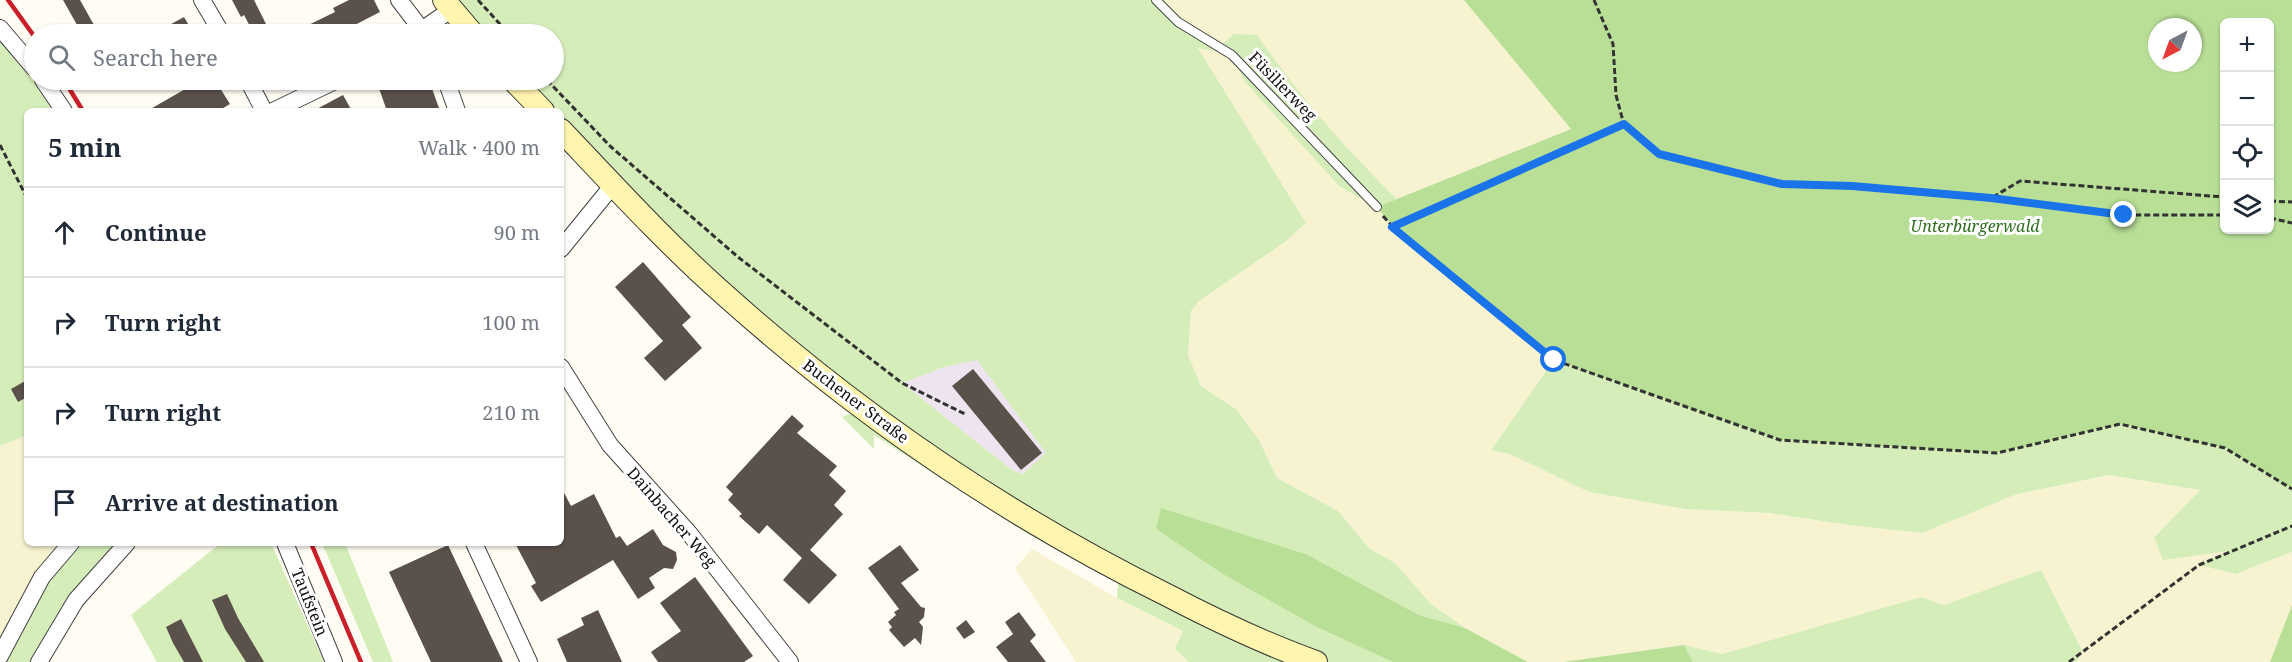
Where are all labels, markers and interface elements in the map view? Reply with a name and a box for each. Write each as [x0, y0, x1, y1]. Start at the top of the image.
north arrow [2148, 18, 2202, 72]
map controls [2220, 18, 2274, 234]
button: + [2220, 18, 2274, 72]
search box [24, 24, 564, 90]
icon: search [45, 41, 78, 74]
text: Search here [93, 42, 218, 72]
street label: Füsilierweg [1244, 46, 1322, 126]
button: − [2220, 72, 2274, 126]
button: locate [2220, 126, 2274, 180]
text: 5 min [48, 129, 122, 165]
text: Walk · 400 m [418, 134, 540, 161]
button: layers [2220, 180, 2274, 234]
route end [2110, 201, 2136, 227]
park label: Unterbürgerwald [1910, 215, 2040, 237]
icon: ahead [48, 216, 81, 249]
text: Continue [105, 217, 207, 247]
text: 90 m [494, 219, 540, 246]
icon: right [48, 306, 81, 339]
text: Turn right [105, 307, 221, 337]
text: 100 m [482, 309, 540, 336]
route start [1540, 346, 1566, 372]
street label: Buchener Straße [799, 354, 913, 448]
icon: right [48, 396, 81, 429]
text: Turn right [105, 397, 221, 427]
text: 210 m [482, 399, 540, 426]
street label: Dainbacher Weg [622, 462, 722, 572]
icon: arrive [48, 486, 81, 519]
text: Arrive at destination [105, 487, 339, 517]
street label: Taufstein [286, 565, 334, 639]

